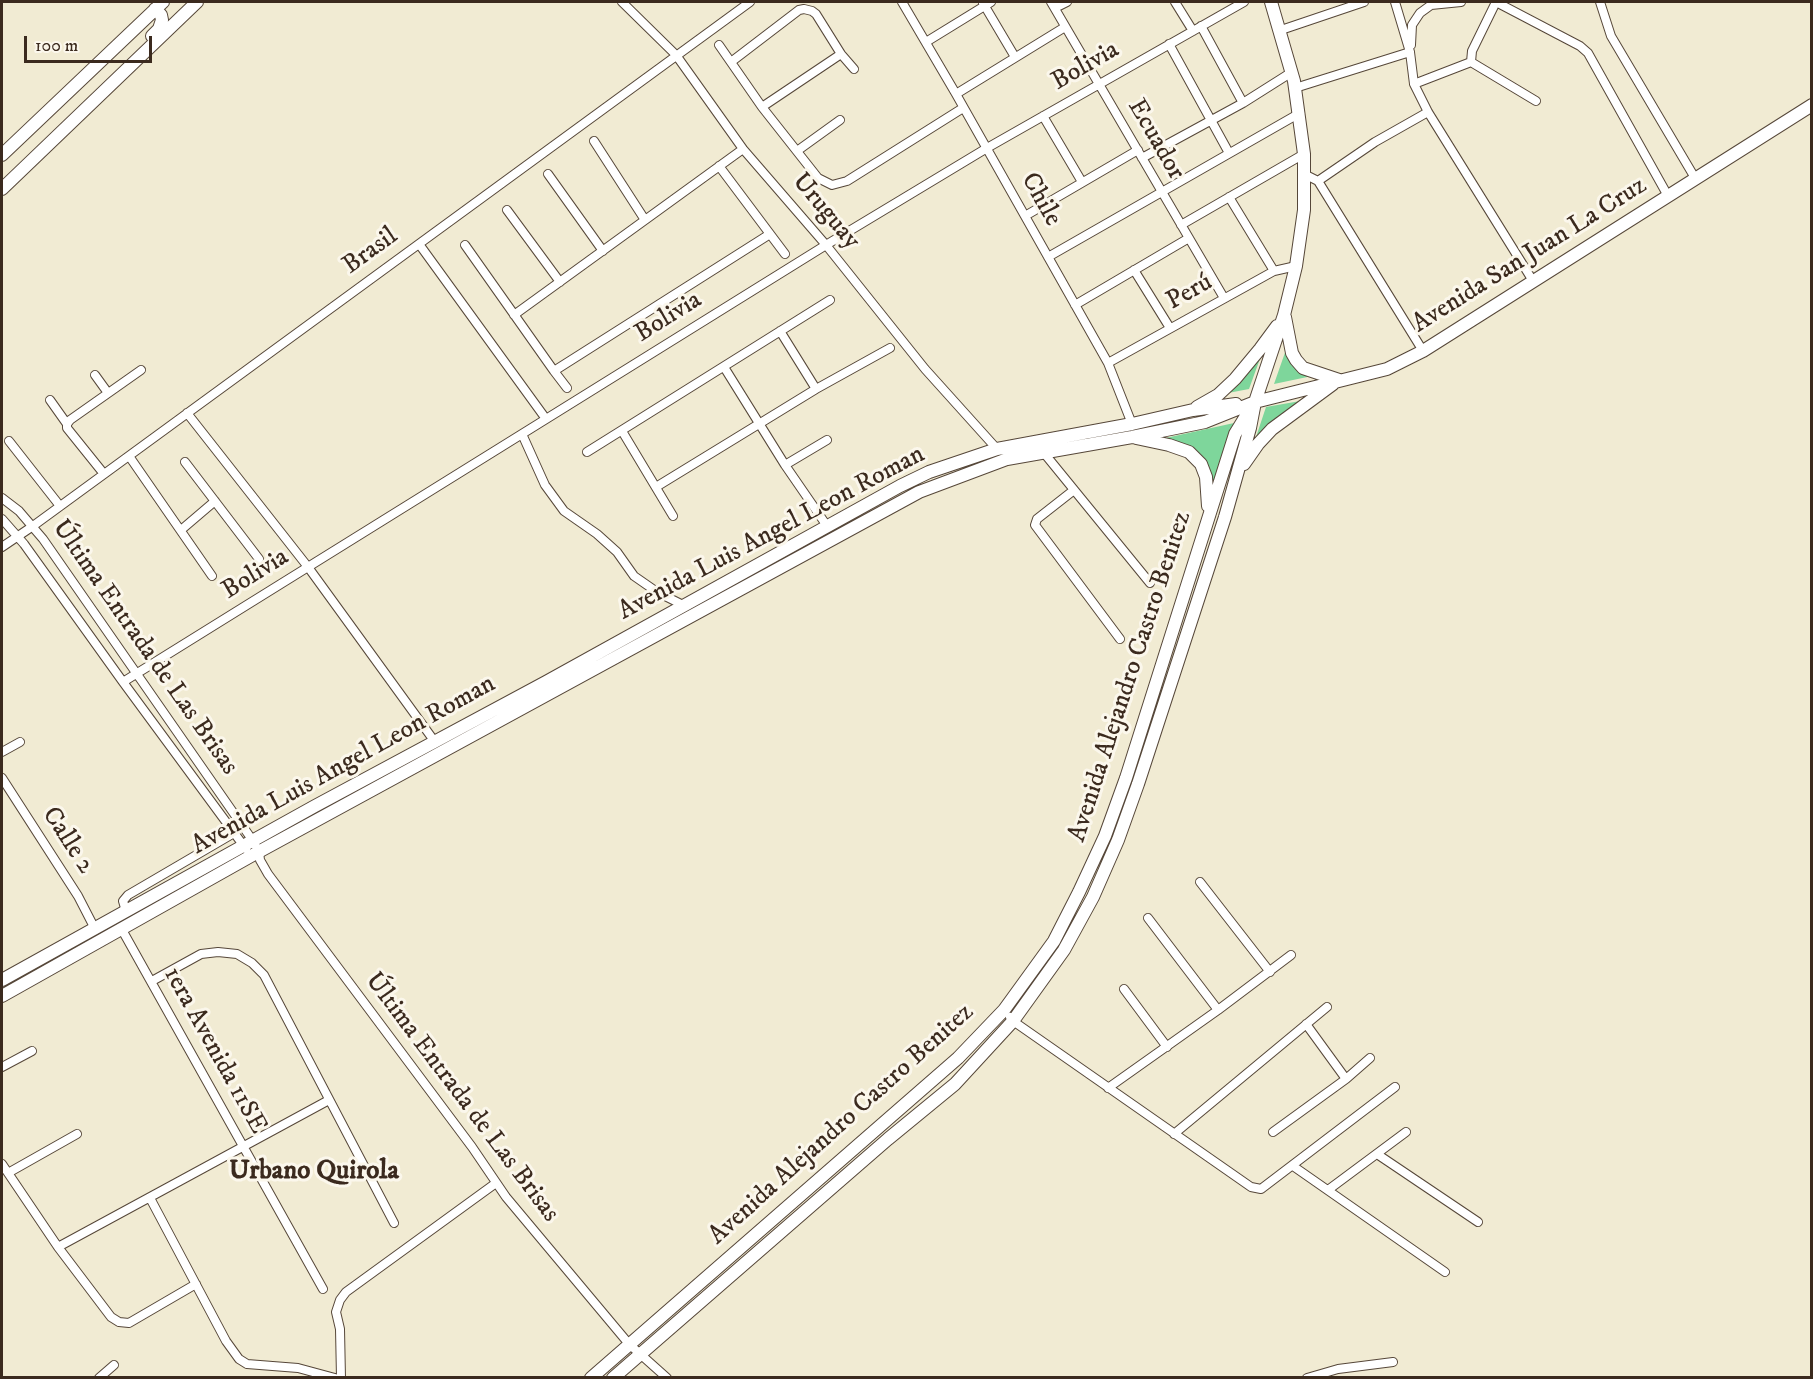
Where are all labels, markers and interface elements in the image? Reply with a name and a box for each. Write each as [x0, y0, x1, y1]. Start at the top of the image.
scale bar [27, 24, 154, 62]
text: 100 m [35, 35, 78, 57]
street label: Bolivia [1047, 35, 1125, 99]
street label: Ecuador [1119, 94, 1191, 186]
street label: Uruguay [784, 167, 866, 257]
street label: Chile [1013, 168, 1067, 232]
street label: Avenida San Juan La Cruz [1407, 171, 1653, 341]
street label: Brasil [337, 222, 405, 282]
street label: Perú [1162, 268, 1218, 318]
street label: Bolivia [630, 286, 708, 350]
street label: Avenida Luis Angel Leon Roman [613, 440, 931, 628]
street label: Avenida Alejandro Castro Benitez [1063, 508, 1199, 846]
street label: Última Entrada de Las Brisas [44, 515, 244, 781]
street label: Bolivia [217, 543, 295, 607]
street label: Avenida Luis Angel Leon Roman [187, 669, 501, 863]
street label: Calle 2 [34, 802, 100, 880]
street label: 1era Avenida 11SE [155, 962, 273, 1140]
street label: Última Entrada de Las Brisas [357, 967, 565, 1229]
street label: Avenida Alejandro Castro Benitez [703, 998, 981, 1252]
district label: Urbano Quirola [229, 1156, 399, 1188]

